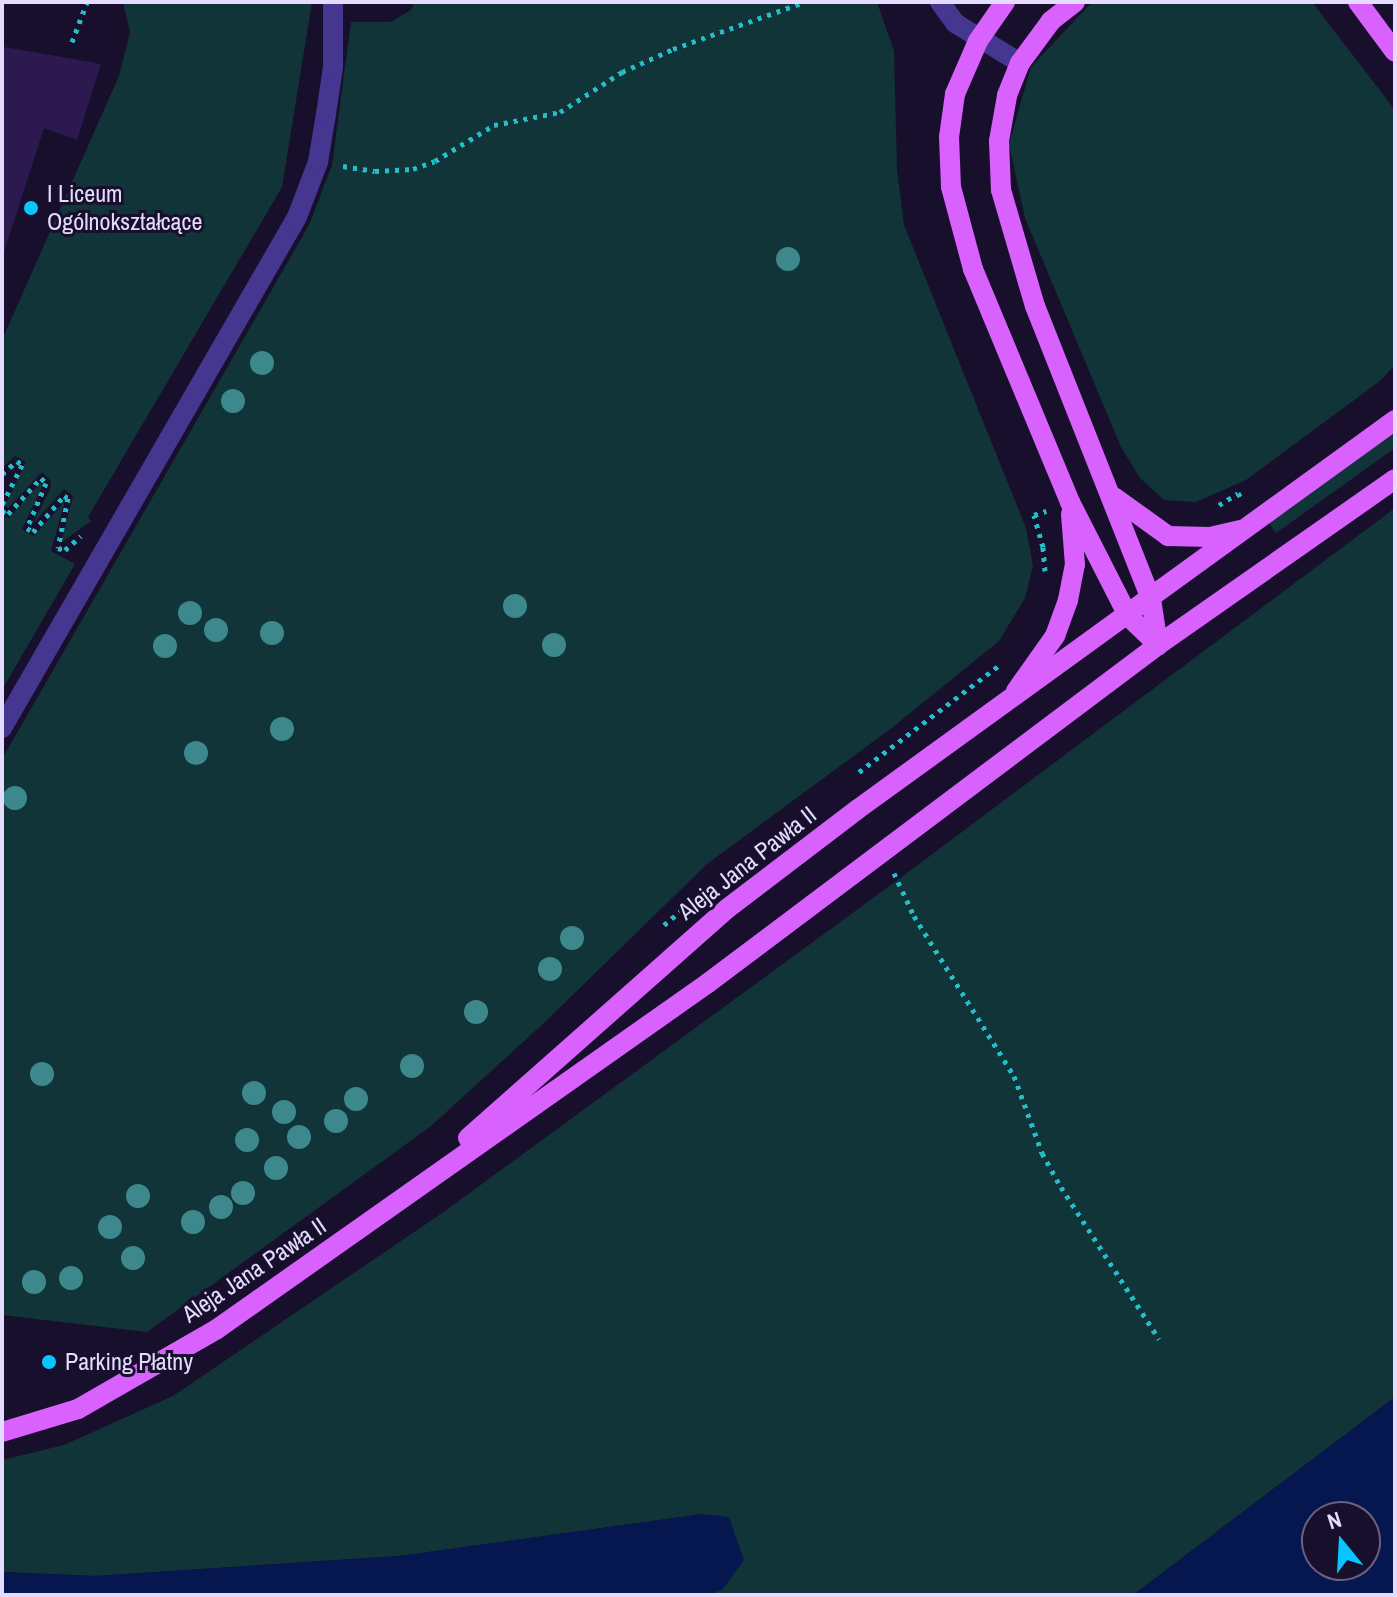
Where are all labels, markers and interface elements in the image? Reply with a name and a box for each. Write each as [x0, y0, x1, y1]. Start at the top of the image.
place label: I Liceum Ogólnokształcące [47, 180, 202, 236]
marker: I Liceum Ogólnokształcące [22, 199, 40, 217]
street label: Aleja Jana Pawła II [672, 800, 822, 926]
street label: Aleja Jana Pawła II [177, 1211, 331, 1329]
place label: Parking Płatny [65, 1348, 193, 1376]
marker: Parking Płatny [40, 1353, 58, 1371]
north arrow [1301, 1501, 1381, 1581]
text: N [1323, 1504, 1345, 1536]

